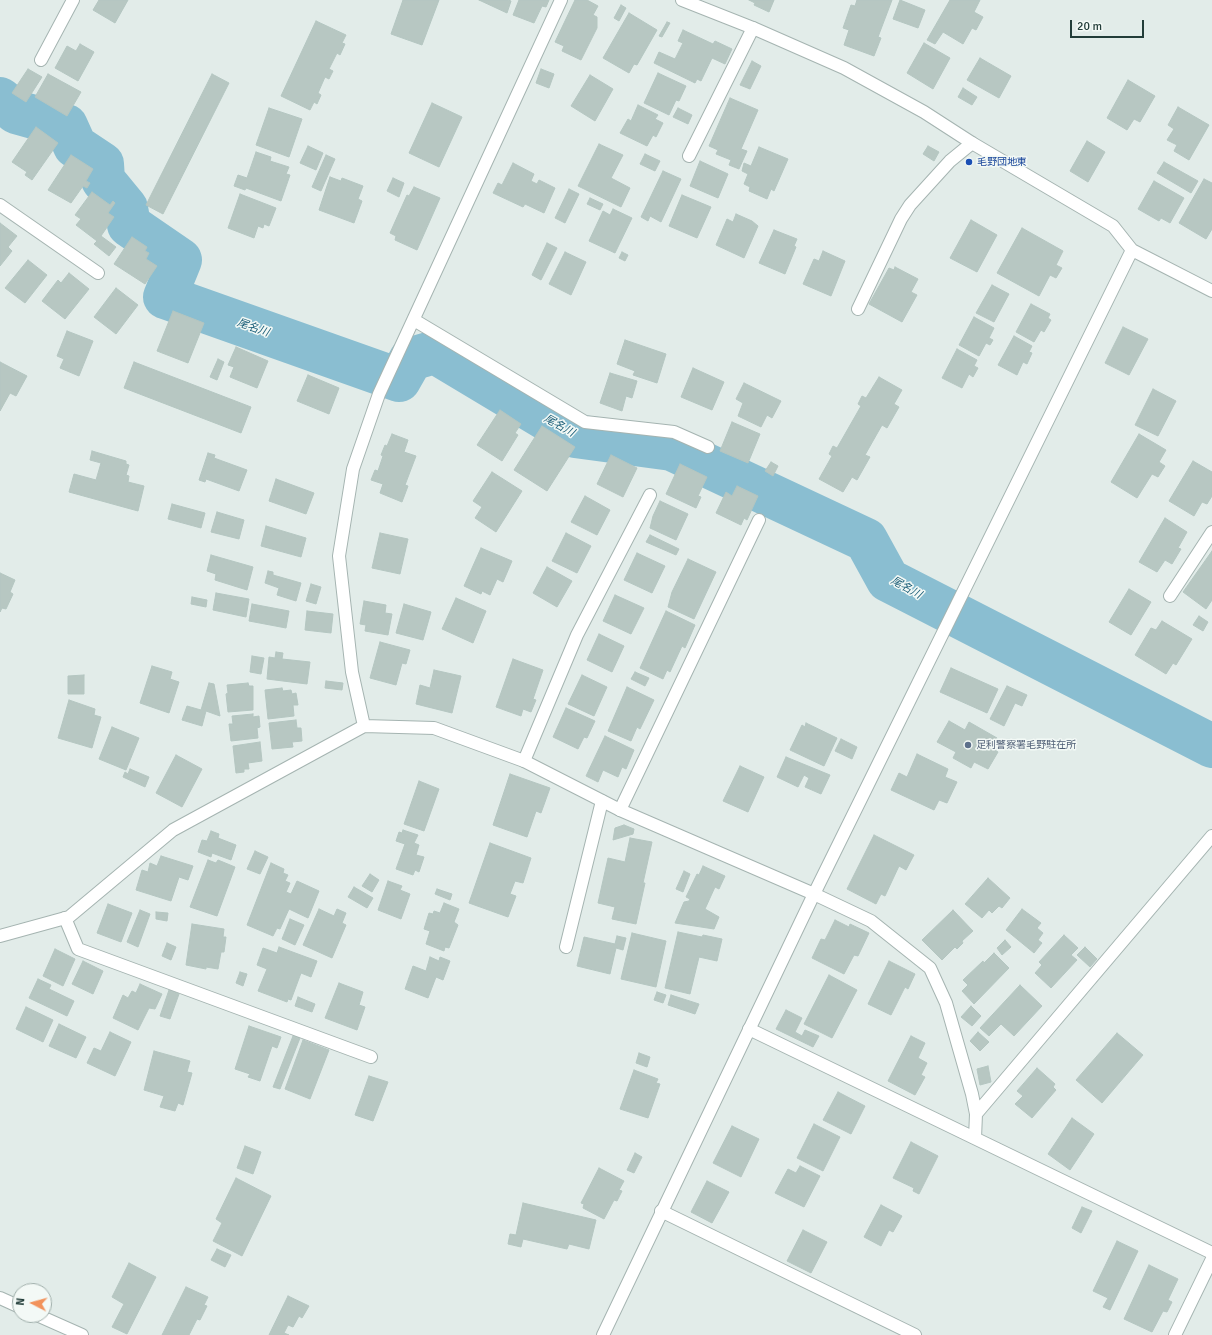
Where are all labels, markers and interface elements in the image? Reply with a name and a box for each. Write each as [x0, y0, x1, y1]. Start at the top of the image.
scale bar [1072, 12, 1146, 38]
text: 20 m [1077, 19, 1102, 34]
place label: 毛野団地東 [977, 156, 1027, 168]
marker: 毛野団地東 [964, 157, 974, 167]
water label: 尾名川 [235, 316, 271, 340]
water label: 尾名川 [541, 412, 577, 440]
water label: 尾名川 [888, 574, 924, 602]
place label: 足利警察署毛野駐在所 [976, 739, 1076, 751]
marker: 足利警察署毛野駐在所 [963, 740, 973, 750]
north arrow [12, 1283, 52, 1323]
text: N [14, 1297, 27, 1306]

